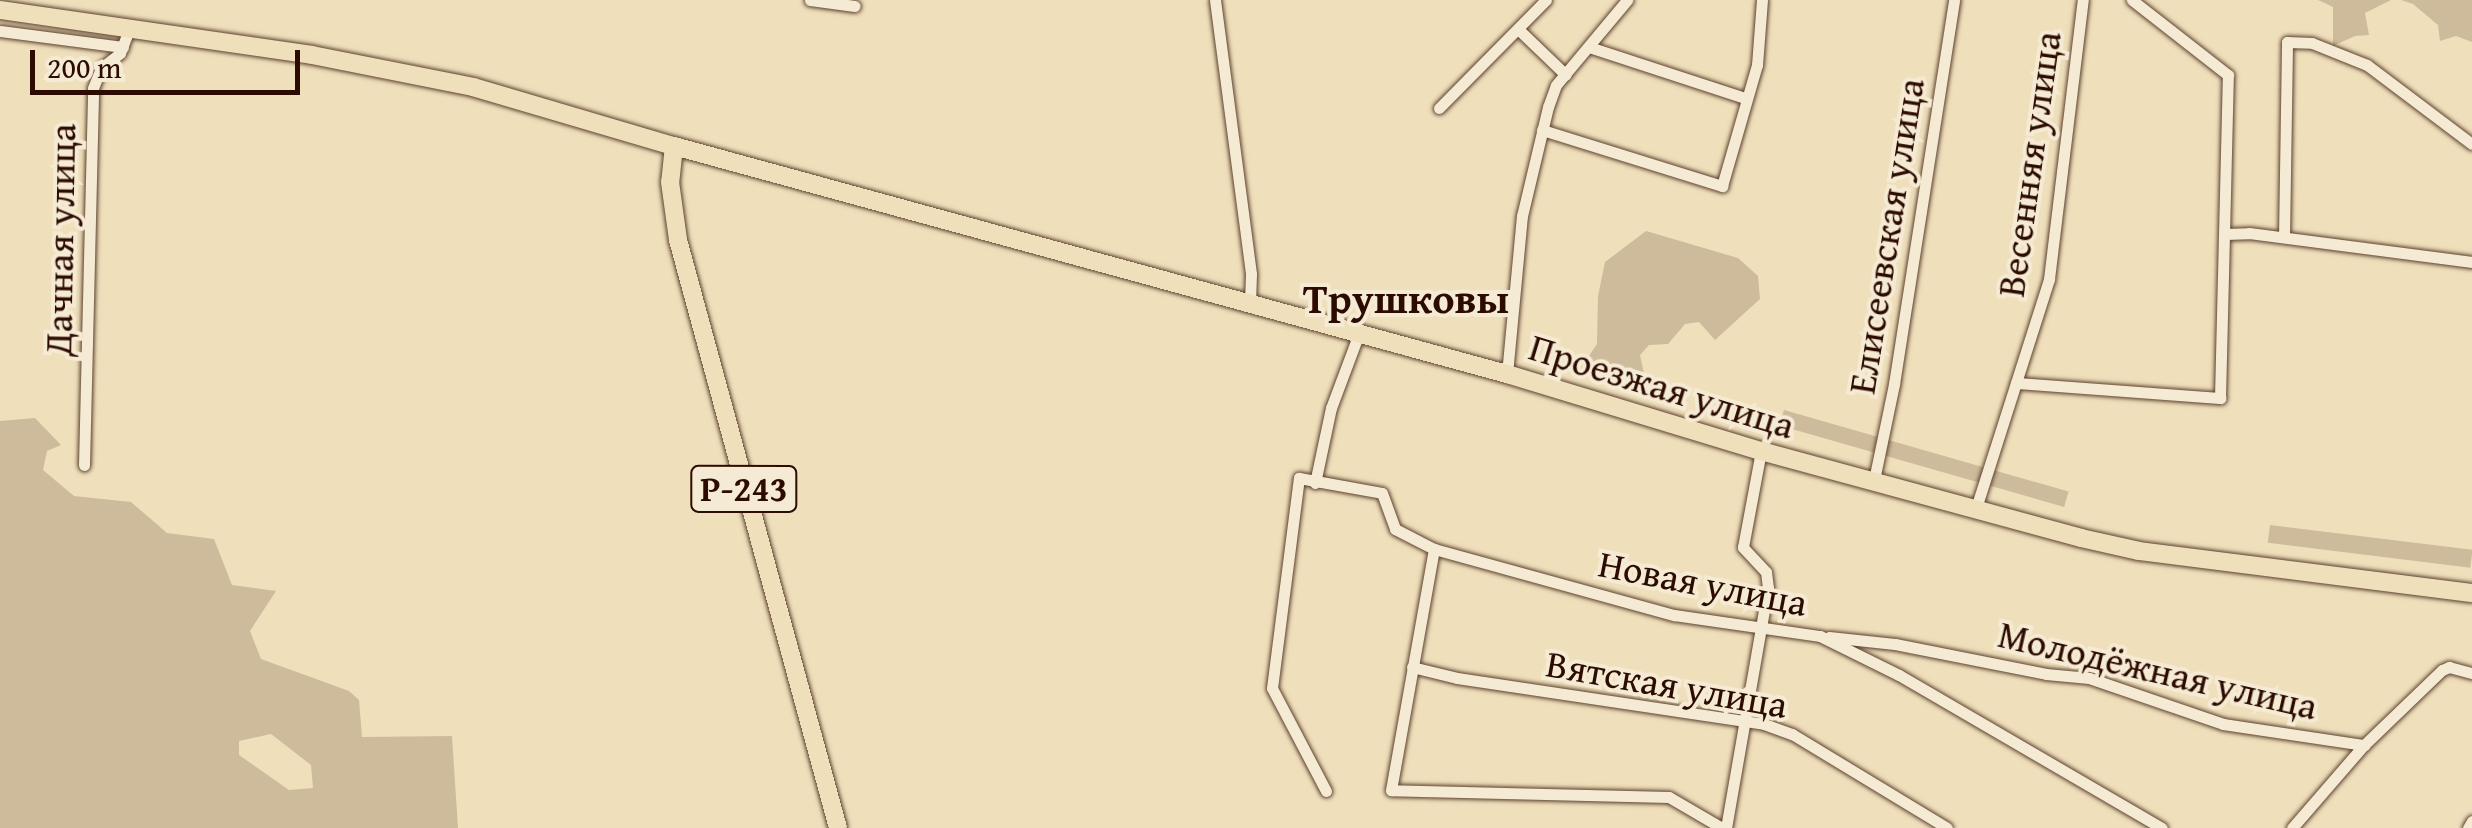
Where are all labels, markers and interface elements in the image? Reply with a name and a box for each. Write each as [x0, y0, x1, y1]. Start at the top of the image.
street label: Весенняя улица [1988, 28, 2070, 300]
scale bar [35, 30, 305, 92]
text: 200 m [47, 45, 121, 89]
street label: Елисеевская улица [1839, 75, 1933, 397]
street label: Дачная улица [35, 123, 85, 357]
district label: Трушковы [1303, 273, 1509, 323]
street label: Проезжая улица [1524, 324, 1800, 448]
road number: Р-243 [689, 459, 799, 519]
street label: Новая улица [1595, 540, 1811, 626]
street label: Молодёжная улица [1994, 611, 2322, 729]
street label: Вятская улица [1543, 640, 1791, 728]

